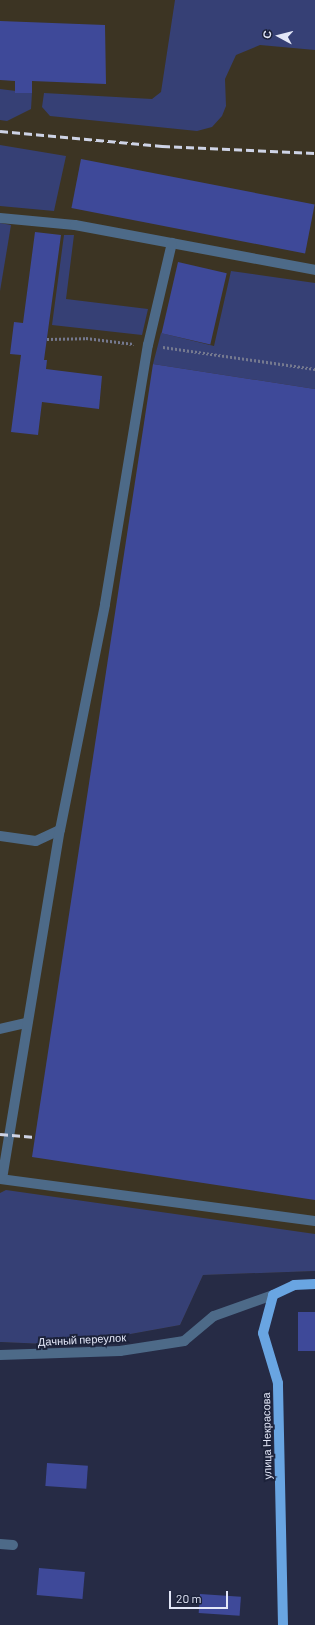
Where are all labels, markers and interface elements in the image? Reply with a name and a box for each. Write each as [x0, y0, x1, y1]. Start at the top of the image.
north arrow [259, 16, 299, 56]
text: С [260, 30, 274, 39]
street label: Дачный переулок [38, 1331, 126, 1349]
street label: улица Некрасова [260, 1392, 274, 1480]
scale bar [171, 1583, 230, 1609]
text: 20 m [176, 1591, 202, 1605]

